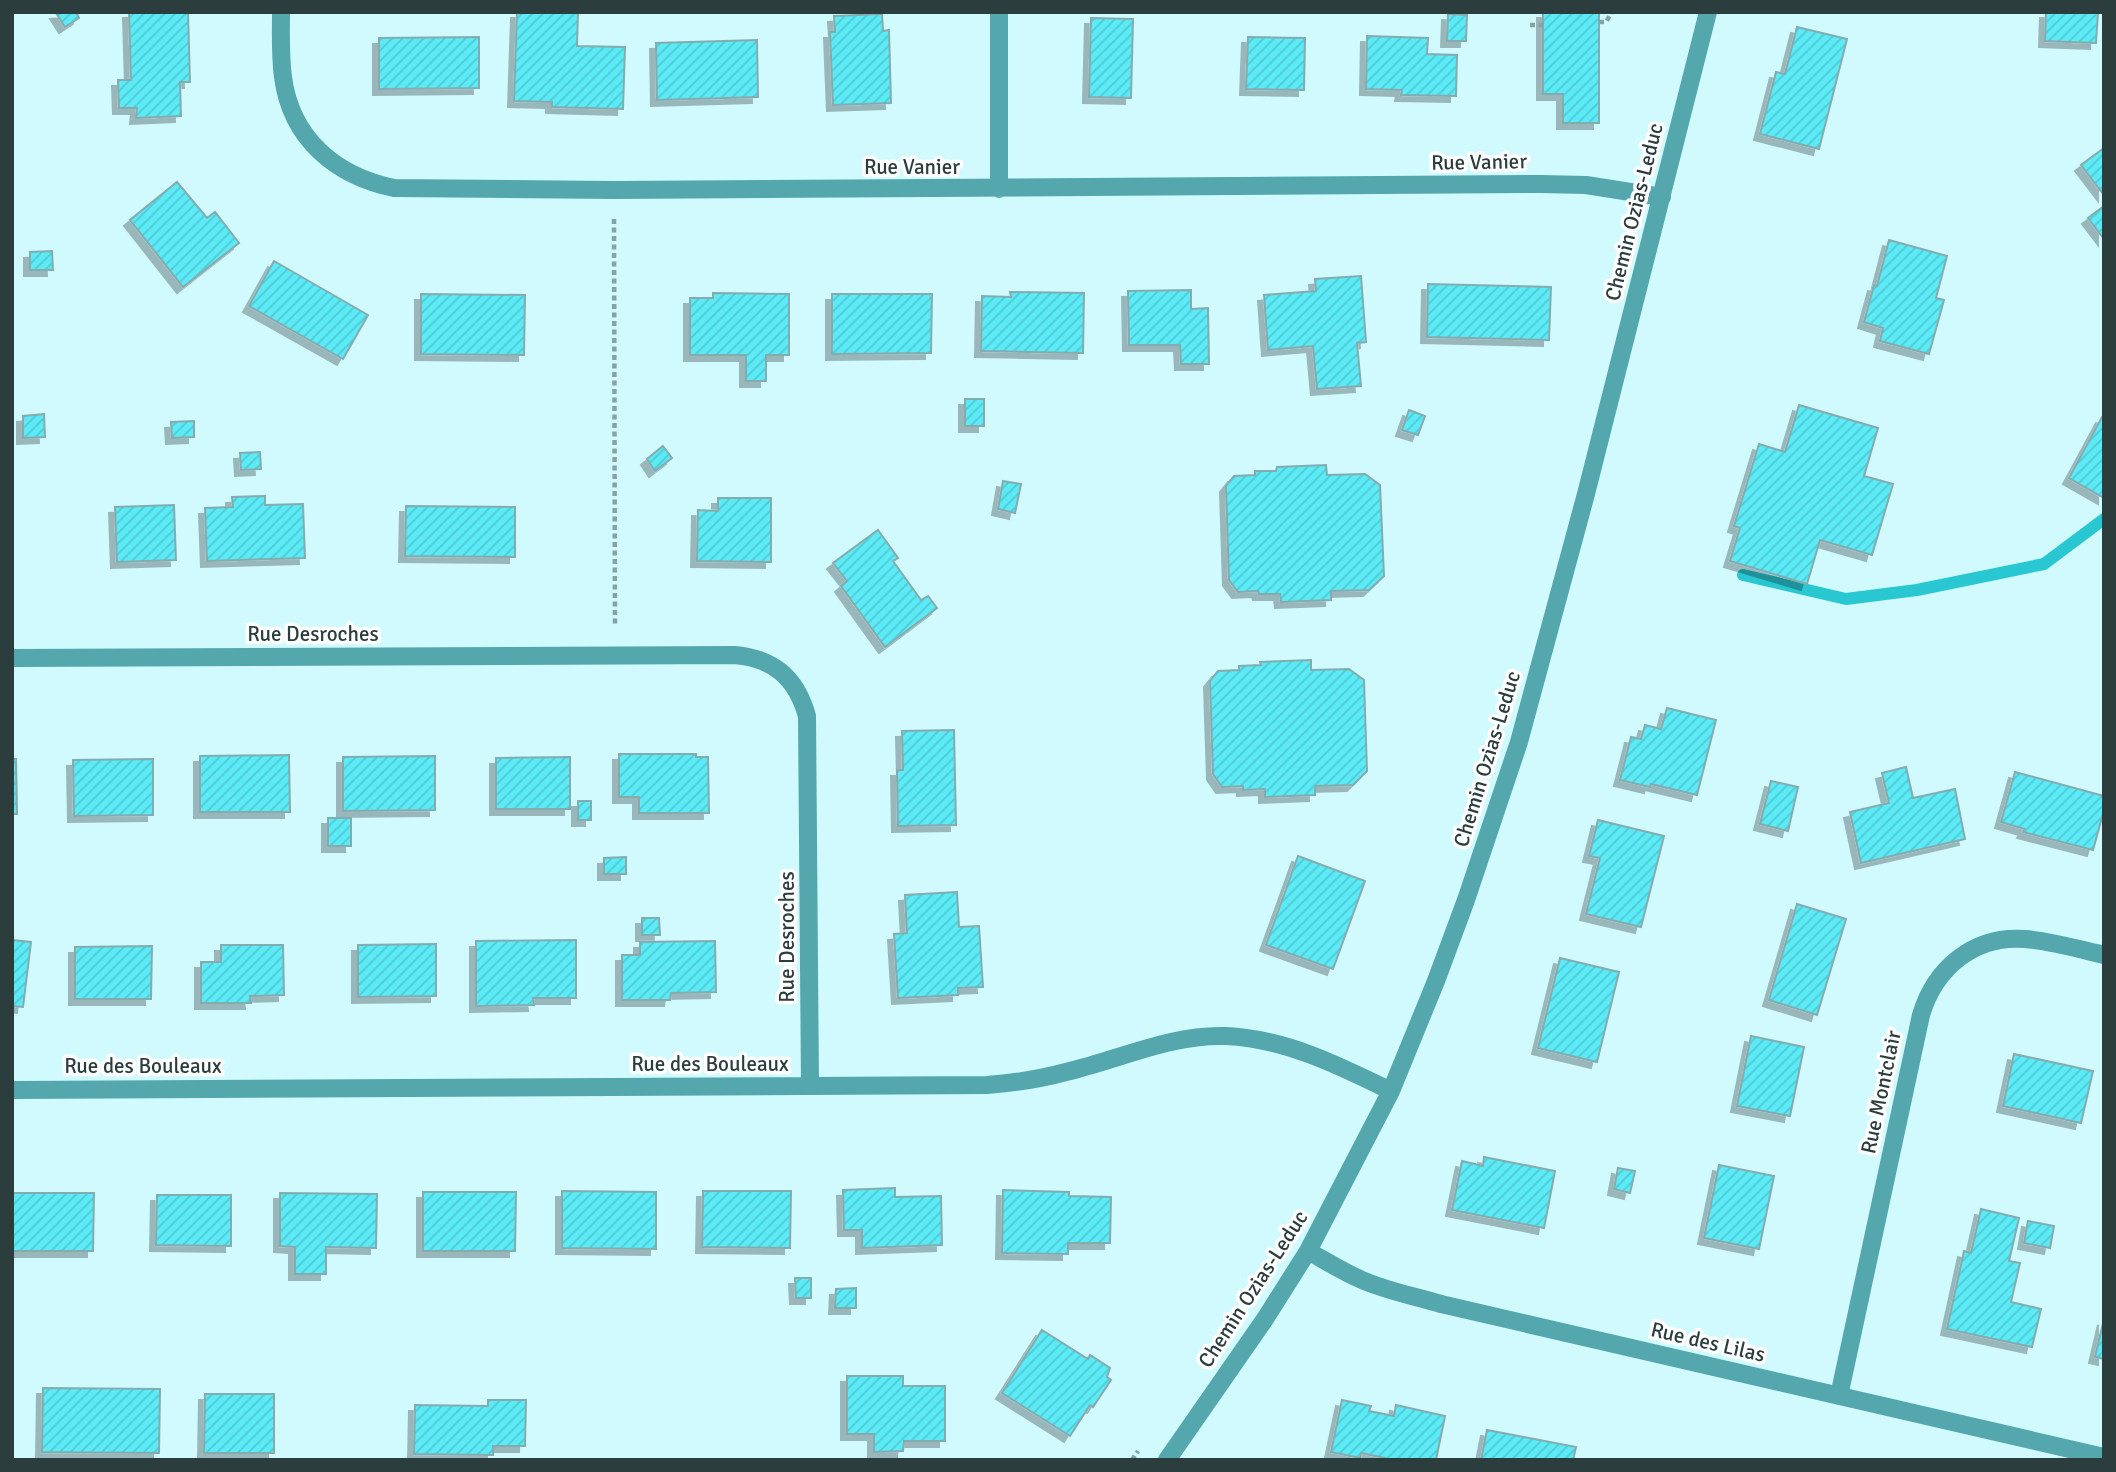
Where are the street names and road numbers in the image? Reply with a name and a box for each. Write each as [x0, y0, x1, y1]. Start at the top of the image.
street label: Chemin Ozias-Leduc [1599, 120, 1669, 304]
street label: Rue Vanier [1431, 148, 1527, 176]
street label: Rue Vanier [864, 154, 960, 180]
street label: Rue Desroches [247, 621, 379, 647]
street label: Chemin Ozias-Leduc [1448, 668, 1526, 850]
street label: Rue Desroches [774, 871, 800, 1003]
street label: Rue Montclair [1855, 1028, 1907, 1156]
street label: Rue des Bouleaux [631, 1051, 789, 1077]
street label: Rue des Bouleaux [64, 1053, 222, 1079]
street label: Chemin Ozias-Leduc [1192, 1205, 1314, 1373]
street label: Rue des Lilas [1648, 1316, 1768, 1368]

